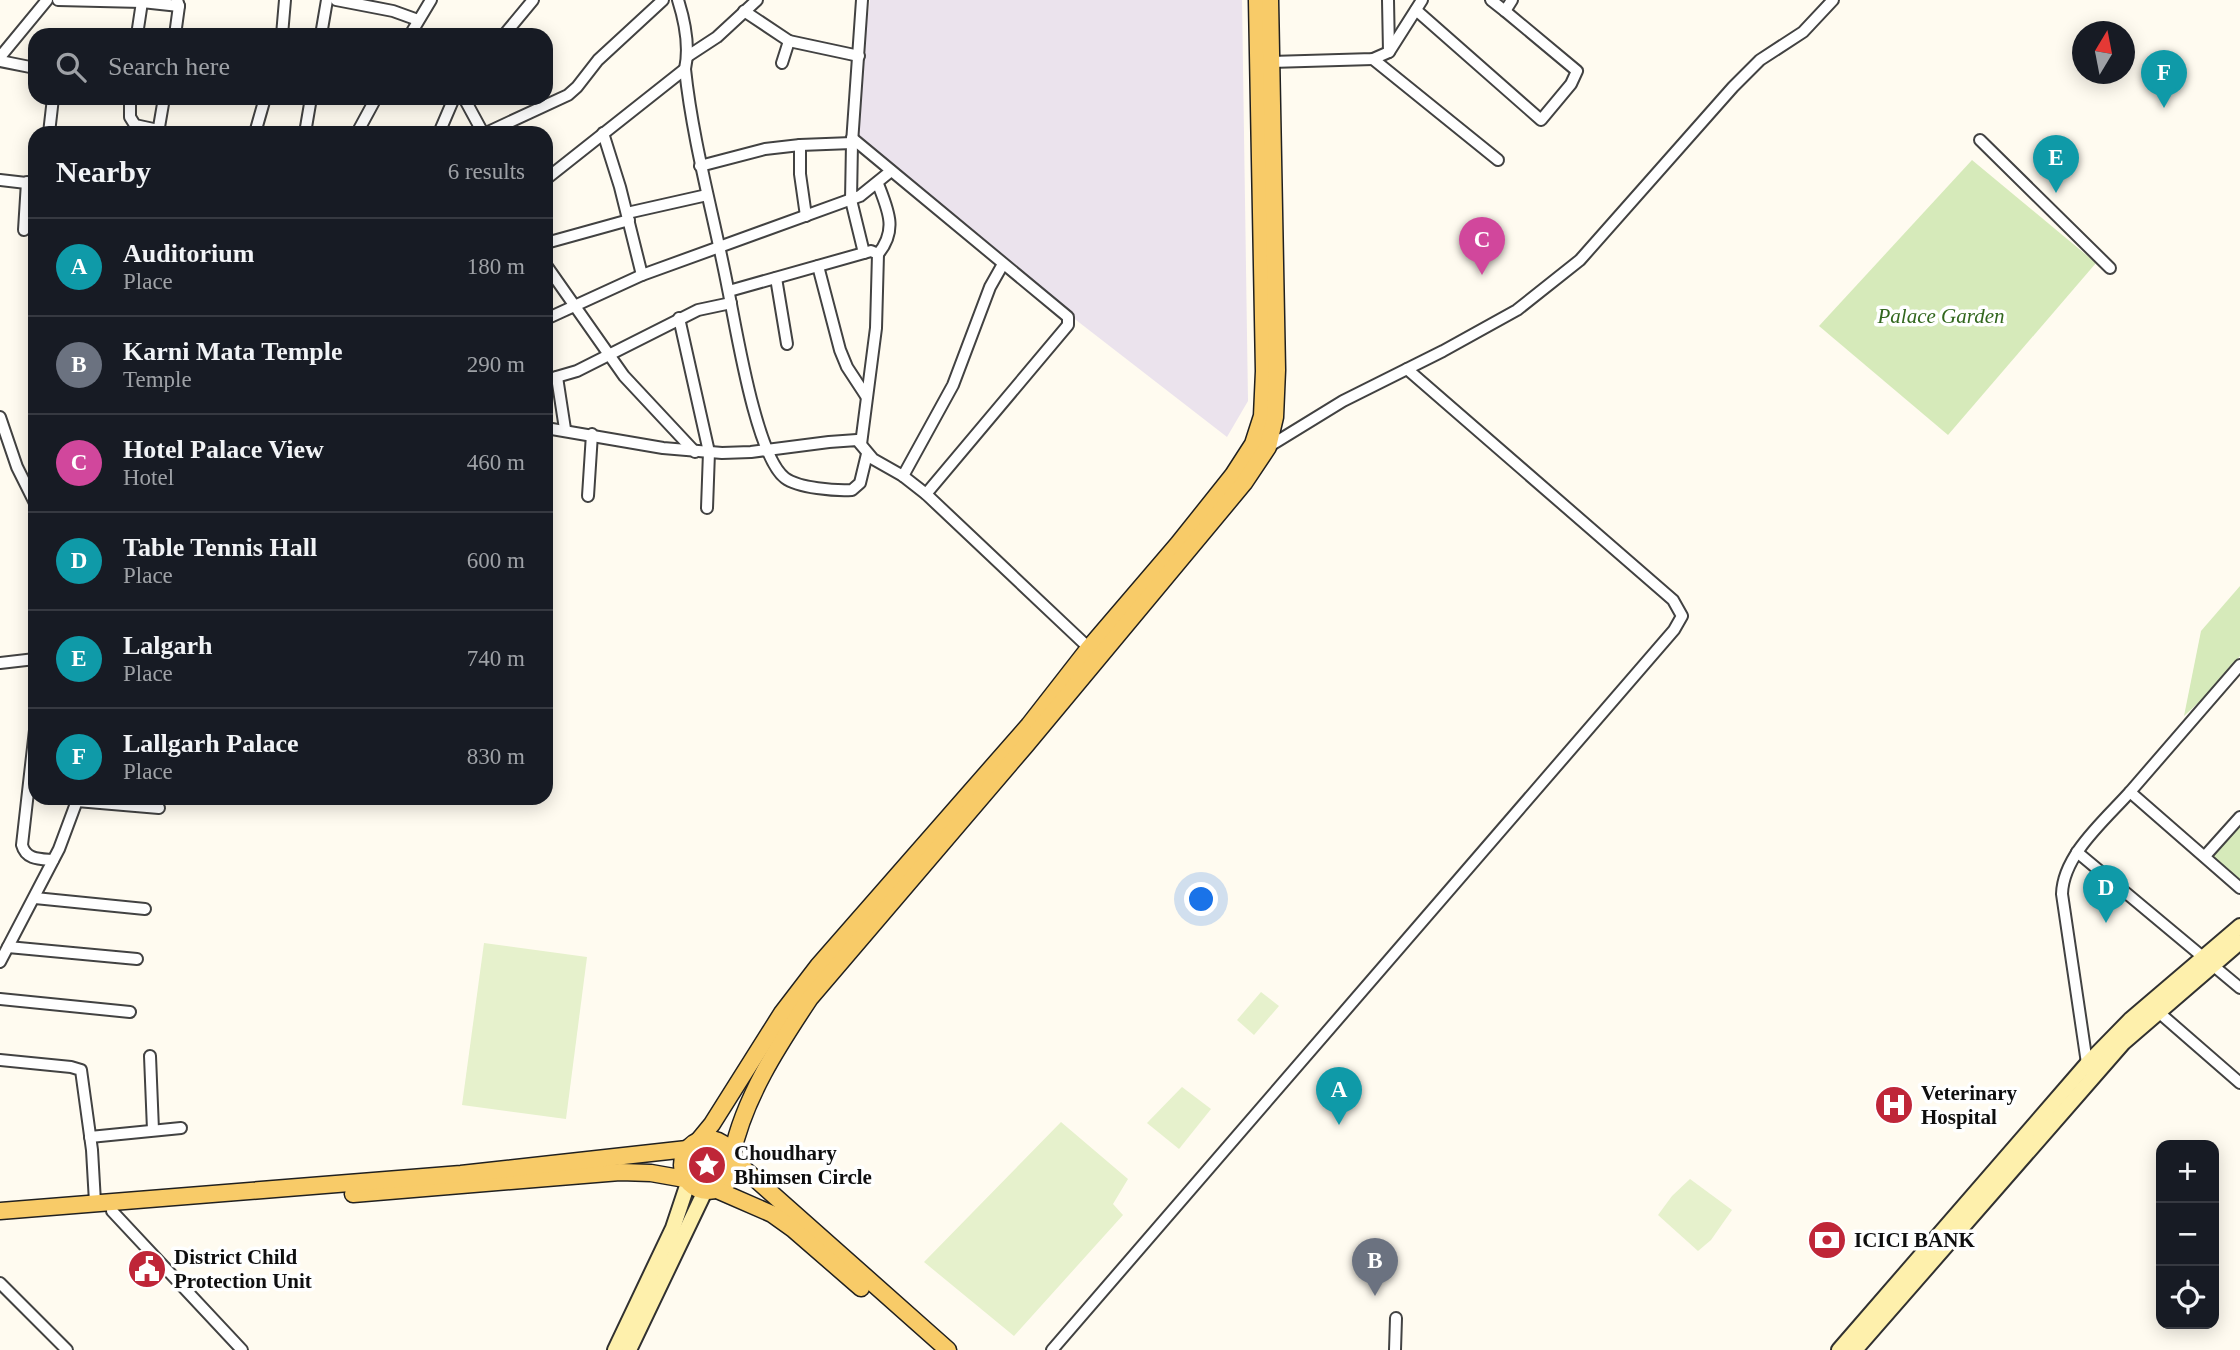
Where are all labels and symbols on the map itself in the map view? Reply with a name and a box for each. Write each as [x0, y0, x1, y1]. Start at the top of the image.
north arrow [2072, 21, 2135, 84]
pin: F [2141, 50, 2187, 108]
pin: E [2033, 135, 2079, 193]
pin: C [1459, 217, 1505, 275]
park label: Palace Garden [1877, 304, 2004, 328]
pin: D [2083, 865, 2129, 923]
your location [1184, 882, 1218, 916]
pin: A [1316, 1067, 1362, 1125]
place label: Veterinary Hospital [1921, 1081, 2018, 1129]
hospital icon: Veterinary Hospital [1873, 1084, 1915, 1126]
place label: Choudhary Bhimsen Circle [734, 1141, 872, 1189]
place icon: Choudhary Bhimsen Circle [686, 1144, 728, 1186]
bank icon: ICICI BANK [1806, 1219, 1848, 1261]
place label: ICICI BANK [1854, 1228, 1975, 1252]
pin: B [1352, 1238, 1398, 1296]
place label: District Child Protection Unit [174, 1245, 312, 1293]
public building icon: District Child Protection Unit [126, 1248, 168, 1290]

